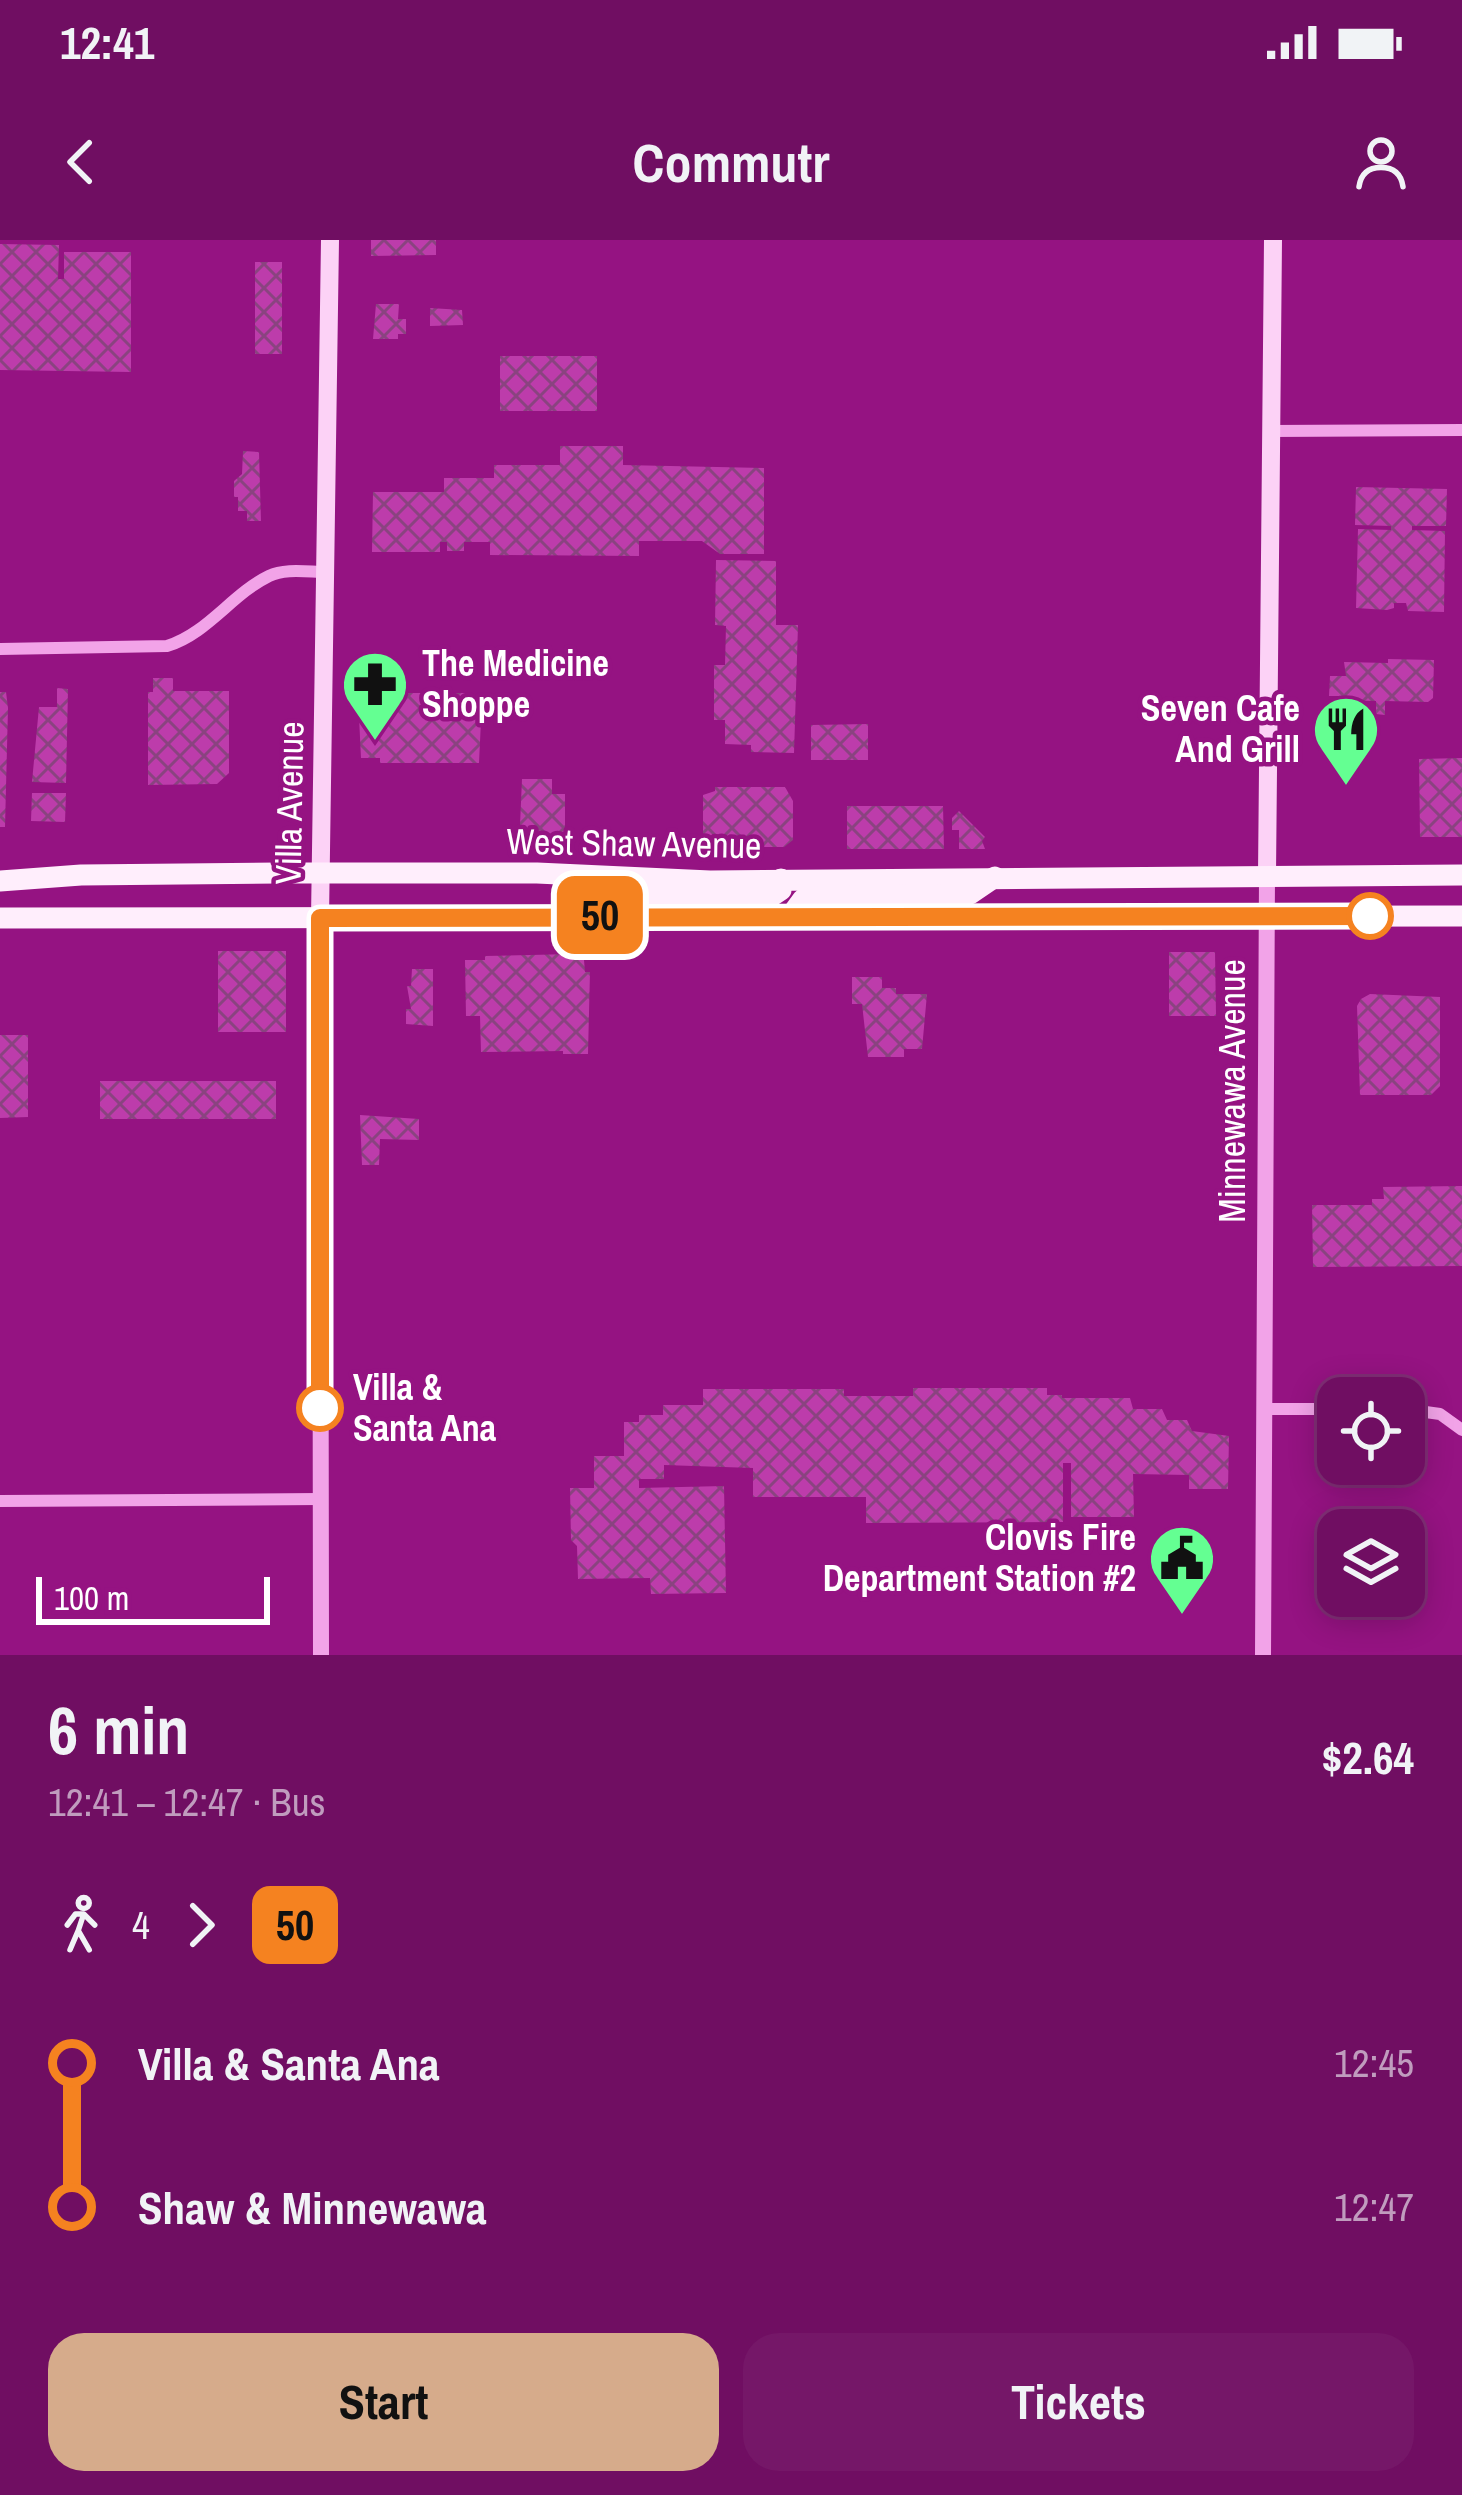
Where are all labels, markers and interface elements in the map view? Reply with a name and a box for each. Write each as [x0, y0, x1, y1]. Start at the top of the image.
text: 12:41 [60, 12, 154, 73]
text: Commutr [633, 126, 829, 199]
icon: back [48, 129, 114, 195]
icon: person [1348, 129, 1414, 195]
place label: The Medicine Shoppe [422, 639, 609, 728]
pharmacy icon: The Medicine Shoppe [340, 649, 410, 743]
place label: Seven Cafe And Grill [1141, 684, 1300, 773]
restaurant icon: Seven Cafe And Grill [1311, 694, 1381, 788]
street label: Villa Avenue [264, 721, 314, 885]
street label: West Shaw Avenue [506, 817, 762, 869]
line badge: 50 [546, 876, 654, 954]
text: 50 [581, 887, 619, 943]
unlabelled marker [1348, 894, 1392, 938]
street label: Minnewawa Avenue [1208, 959, 1256, 1223]
place label: Villa & Santa Ana [353, 1363, 497, 1452]
map controls [1317, 1377, 1425, 1617]
button: locate [1317, 1377, 1425, 1485]
marker: Villa & Santa Ana [298, 1386, 342, 1430]
button: layers [1317, 1509, 1425, 1617]
place label: Clovis Fire Department Station #2 [823, 1513, 1136, 1602]
public building icon: Clovis Fire Department Station #2 [1147, 1523, 1217, 1617]
scale bar [36, 1571, 270, 1624]
text: 100 m [54, 1576, 129, 1620]
text: 6 min [48, 1686, 189, 1775]
text: $2.64 [1322, 1727, 1414, 1788]
text: 12:41 – 12:47 · Bus [48, 1776, 325, 1828]
icon: walk [48, 1892, 114, 1958]
icon: forward [168, 1892, 234, 1958]
text: 50 [276, 1897, 314, 1953]
text: 4 [132, 1899, 150, 1951]
text: Villa & Santa Ana [138, 2033, 440, 2094]
text: 12:45 [1334, 2037, 1414, 2089]
text: Shaw & Minnewawa [138, 2177, 487, 2238]
text: 12:47 [1334, 2181, 1414, 2233]
button: Start [48, 2333, 719, 2471]
button: Tickets [743, 2333, 1414, 2471]

